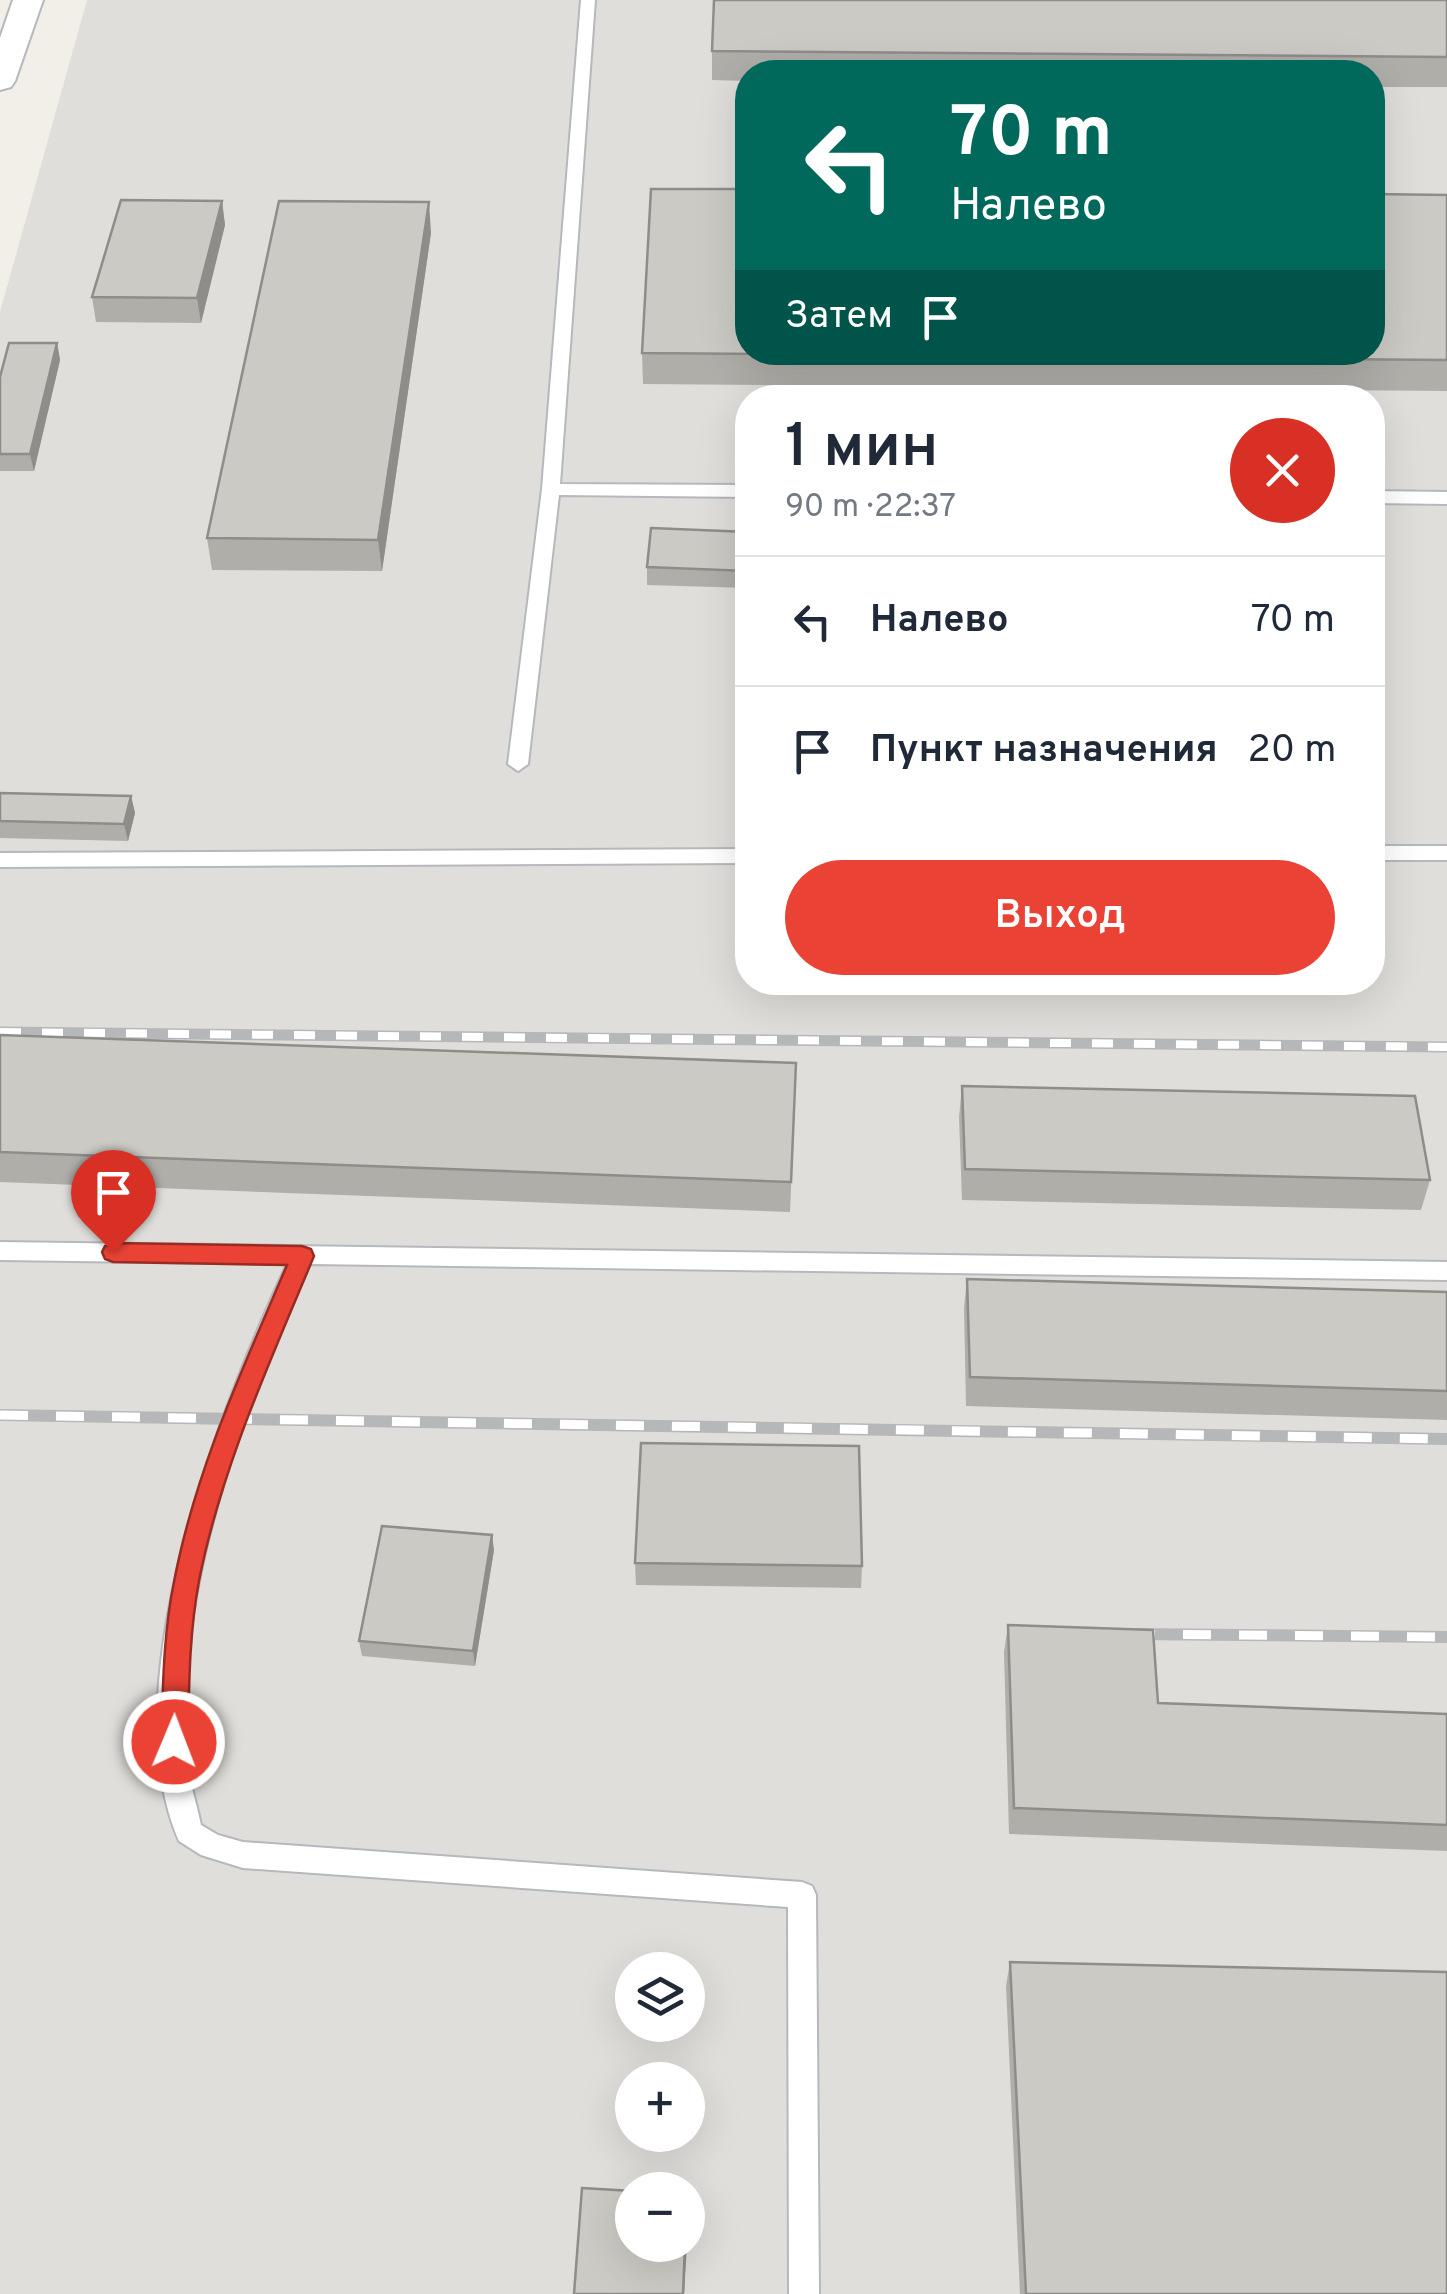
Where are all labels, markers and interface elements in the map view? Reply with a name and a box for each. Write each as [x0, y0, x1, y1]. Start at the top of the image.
text: 70 m [950, 92, 1113, 181]
icon: left [785, 100, 915, 230]
text: Налево [950, 179, 1107, 236]
icon: arrive [913, 290, 968, 345]
text: Затем [785, 293, 893, 342]
text: 1 мин [785, 412, 938, 488]
button: close [1230, 418, 1335, 523]
text: 90 m · 22:37 [785, 488, 956, 528]
icon: left [785, 594, 840, 649]
text: Налево [870, 597, 1009, 646]
text: 70 m [1251, 597, 1335, 646]
icon: arrive [785, 724, 840, 779]
text: Пункт назначения [870, 727, 1218, 776]
text: 20 m [1248, 727, 1336, 776]
button: Выход [785, 860, 1335, 975]
pin [71, 1150, 156, 1253]
icon: arrive [86, 1165, 141, 1220]
position arrow [122, 1690, 226, 1794]
map controls [615, 1952, 705, 2262]
button: layers [615, 1952, 705, 2042]
button: + [615, 2062, 705, 2152]
button: − [615, 2172, 705, 2262]

